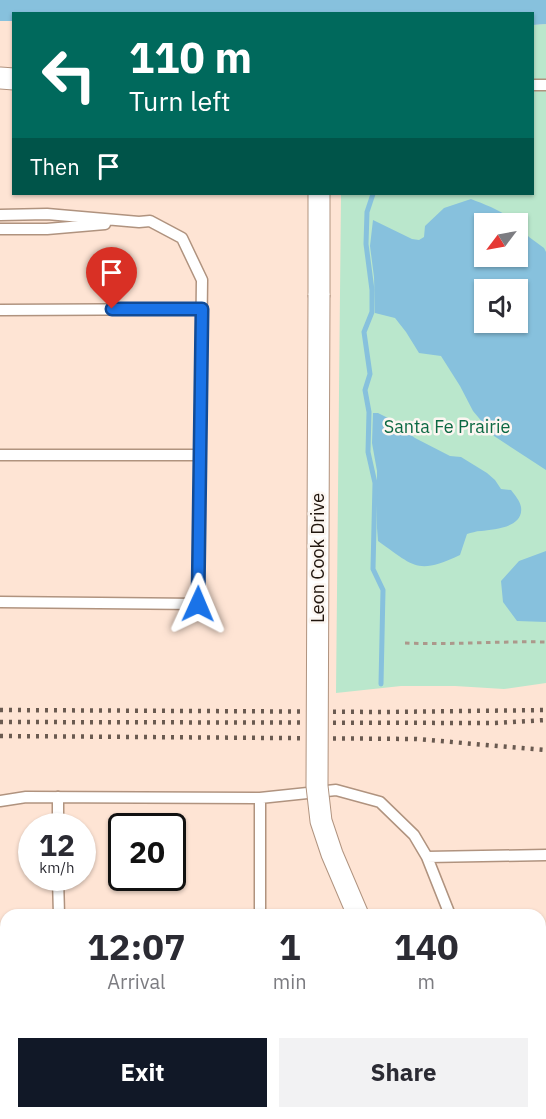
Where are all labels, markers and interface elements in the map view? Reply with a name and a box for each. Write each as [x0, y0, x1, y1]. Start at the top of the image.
text: 110 m [129, 30, 252, 85]
icon: left [30, 36, 108, 114]
text: Turn left [129, 83, 230, 118]
icon: arrive [92, 150, 125, 183]
text: Then [30, 152, 80, 181]
north arrow [474, 213, 528, 267]
map controls [474, 213, 528, 333]
pin [86, 247, 137, 309]
icon: arrive [95, 256, 128, 289]
button: sound [474, 279, 528, 333]
park label: Santa Fe Prairie [384, 415, 510, 438]
street label: Leon Cook Drive [306, 493, 329, 623]
position arrow [166, 572, 230, 636]
speed limit sign: 20 [108, 813, 186, 891]
text: 12 [39, 825, 75, 864]
text: km/h [39, 858, 75, 877]
text: 12:07 [87, 923, 186, 970]
text: 1 [279, 923, 301, 970]
text: 140 [394, 923, 459, 970]
text: Arrival [107, 968, 166, 995]
text: min [273, 968, 307, 995]
text: m [418, 968, 435, 995]
button: Exit [18, 1038, 267, 1107]
button: Share [279, 1038, 528, 1107]

